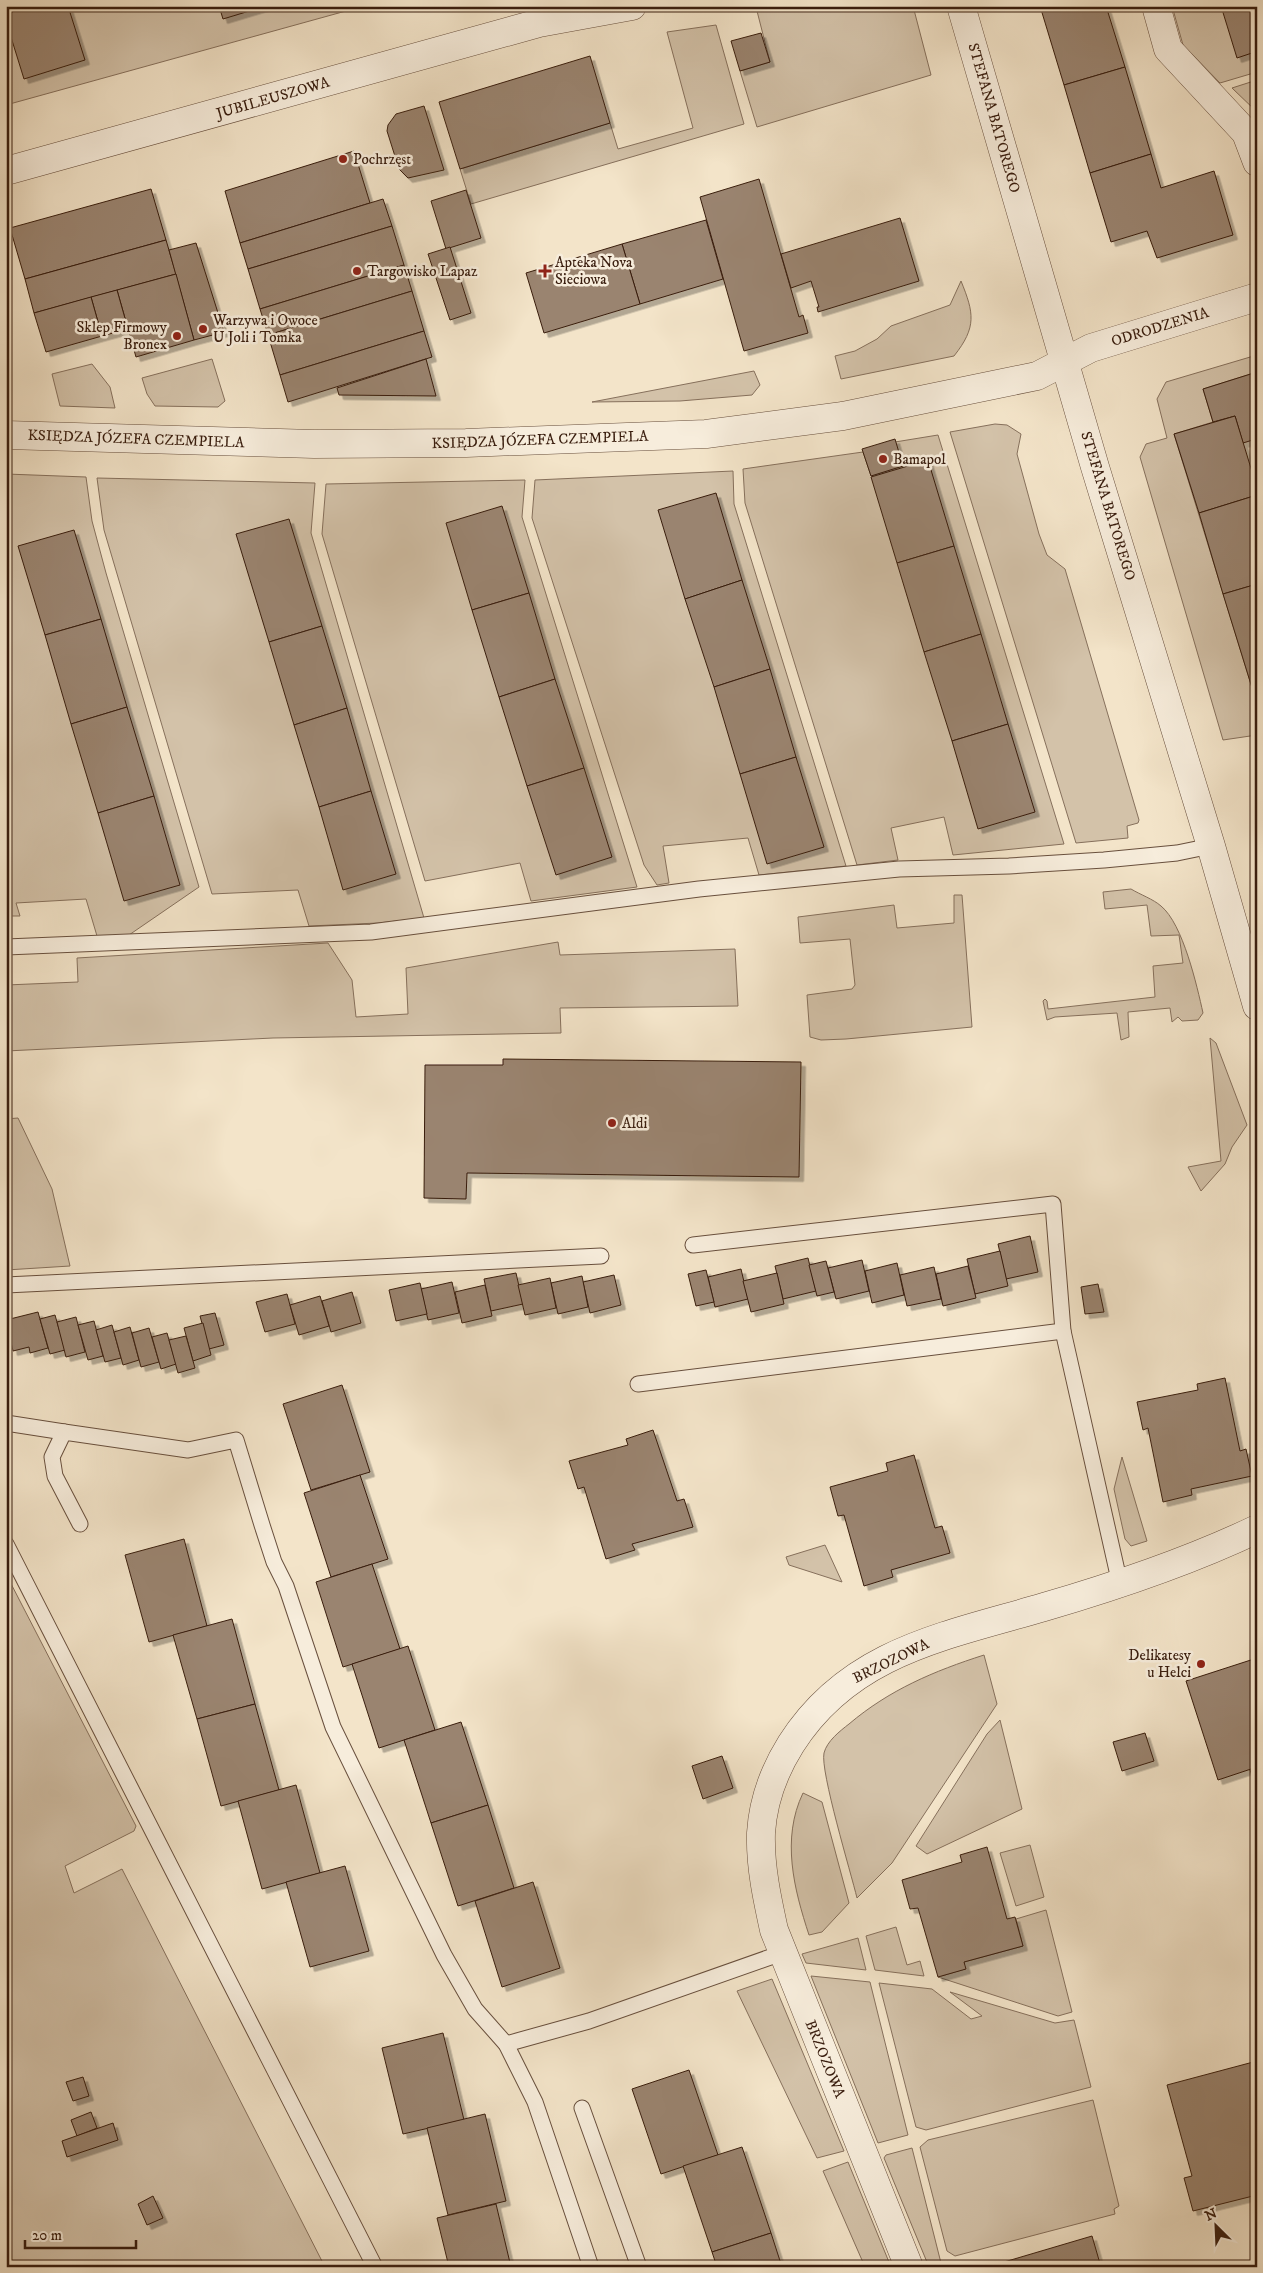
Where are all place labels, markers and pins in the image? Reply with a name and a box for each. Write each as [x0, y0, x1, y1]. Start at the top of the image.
place label: Pochrzęst [353, 150, 411, 169]
marker: Pochrzęst [337, 153, 349, 165]
place label: Apteka Nova Sieciowa [555, 253, 633, 289]
place label: Targowisko Lapaz [367, 262, 478, 281]
marker: Targowisko Lapaz [351, 265, 363, 277]
marker: Apteka Nova Sieciowa [539, 265, 551, 277]
place label: Warzywa i Owoce U Joli i Tomka [212, 311, 318, 347]
place label: Sklep Firmowy Bronex [76, 318, 168, 354]
marker: Warzywa i Owoce U Joli i Tomka [197, 323, 209, 335]
marker: Sklep Firmowy Bronex [171, 330, 183, 342]
place label: Bamapol [893, 450, 946, 469]
marker: Bamapol [877, 453, 889, 465]
place label: Aldi [622, 1114, 648, 1133]
marker: Aldi [606, 1117, 618, 1129]
place label: Delikatesy u Helci [1128, 1646, 1192, 1682]
marker: Delikatesy u Helci [1195, 1658, 1207, 1670]

